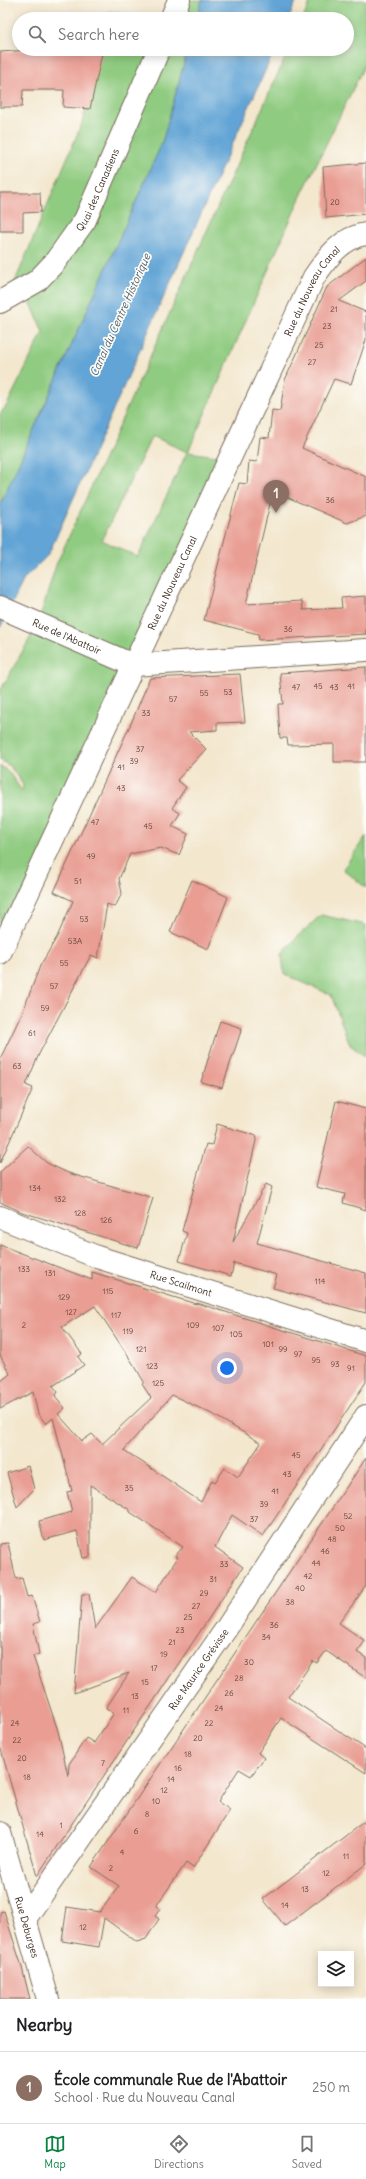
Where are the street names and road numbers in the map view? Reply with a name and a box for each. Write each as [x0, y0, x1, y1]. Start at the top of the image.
street label: Quai des Canadiens [73, 146, 122, 234]
street label: Rue du Nouveau Canal [281, 243, 342, 338]
street label: Rue du Nouveau Canal [144, 534, 199, 632]
street label: Rue de l'Abattoir [31, 615, 103, 657]
street label: Rue Scailmont [149, 1267, 214, 1299]
street label: Rue Maurice Grévisse [165, 1626, 231, 1713]
street label: Rue Deburges [12, 1895, 42, 1960]

